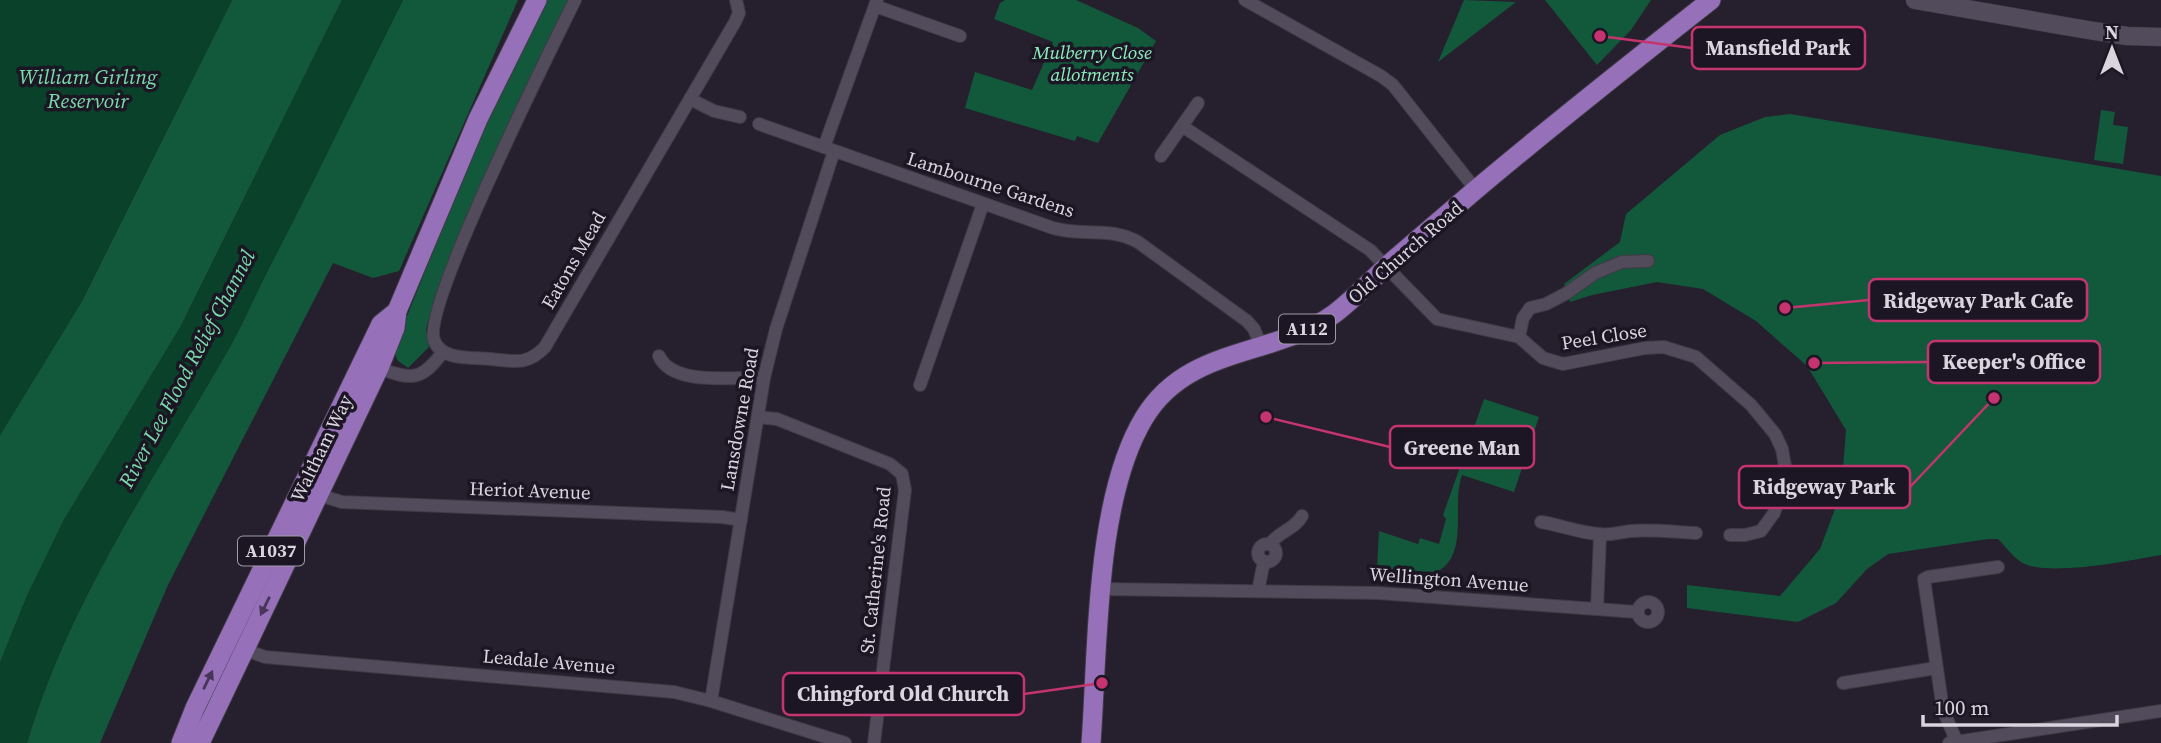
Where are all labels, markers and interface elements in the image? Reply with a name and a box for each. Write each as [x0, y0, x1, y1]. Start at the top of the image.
north arrow [2077, 14, 2147, 84]
text: N [2105, 19, 2119, 45]
callout: Mansfield Park [1692, 27, 1865, 69]
text: Mansfield Park [1706, 33, 1851, 62]
park label: Mulberry Close allotments [1031, 39, 1152, 87]
water label: William Girling Reservoir [19, 62, 158, 115]
street label: Lambourne Gardens [904, 145, 1078, 223]
street label: Old Church Road [1342, 195, 1468, 309]
street label: Eatons Mead [535, 206, 612, 314]
water label: River Lee Flood Relief Channel [111, 245, 262, 494]
callout: Ridgeway Park Cafe [1869, 279, 2087, 321]
text: Ridgeway Park Cafe [1883, 286, 2073, 315]
road number: A112 [1279, 314, 1335, 344]
street label: Peel Close [1559, 316, 1649, 356]
callout: Keeper's Office [1928, 341, 2100, 383]
street label: Lansdowne Road [714, 345, 764, 493]
text: Keeper's Office [1942, 347, 2086, 376]
street label: Waltham Way [284, 390, 358, 506]
callout: Greene Man [1390, 426, 1534, 468]
text: Greene Man [1404, 433, 1520, 462]
callout: Ridgeway Park [1739, 466, 1910, 508]
text: Ridgeway Park [1752, 472, 1896, 501]
street label: Heriot Avenue [469, 475, 591, 505]
street label: St. Catherine's Road [853, 485, 897, 655]
road number: A1037 [238, 536, 304, 566]
street label: Wellington Avenue [1368, 560, 1530, 598]
one-way arrow [259, 596, 270, 616]
street label: Leadale Avenue [482, 642, 616, 680]
one-way arrow [202, 670, 214, 690]
callout: Chingford Old Church [783, 673, 1024, 715]
text: Chingford Old Church [797, 679, 1009, 708]
scale bar [1923, 684, 2117, 728]
text: 100 m [1934, 693, 1989, 722]

